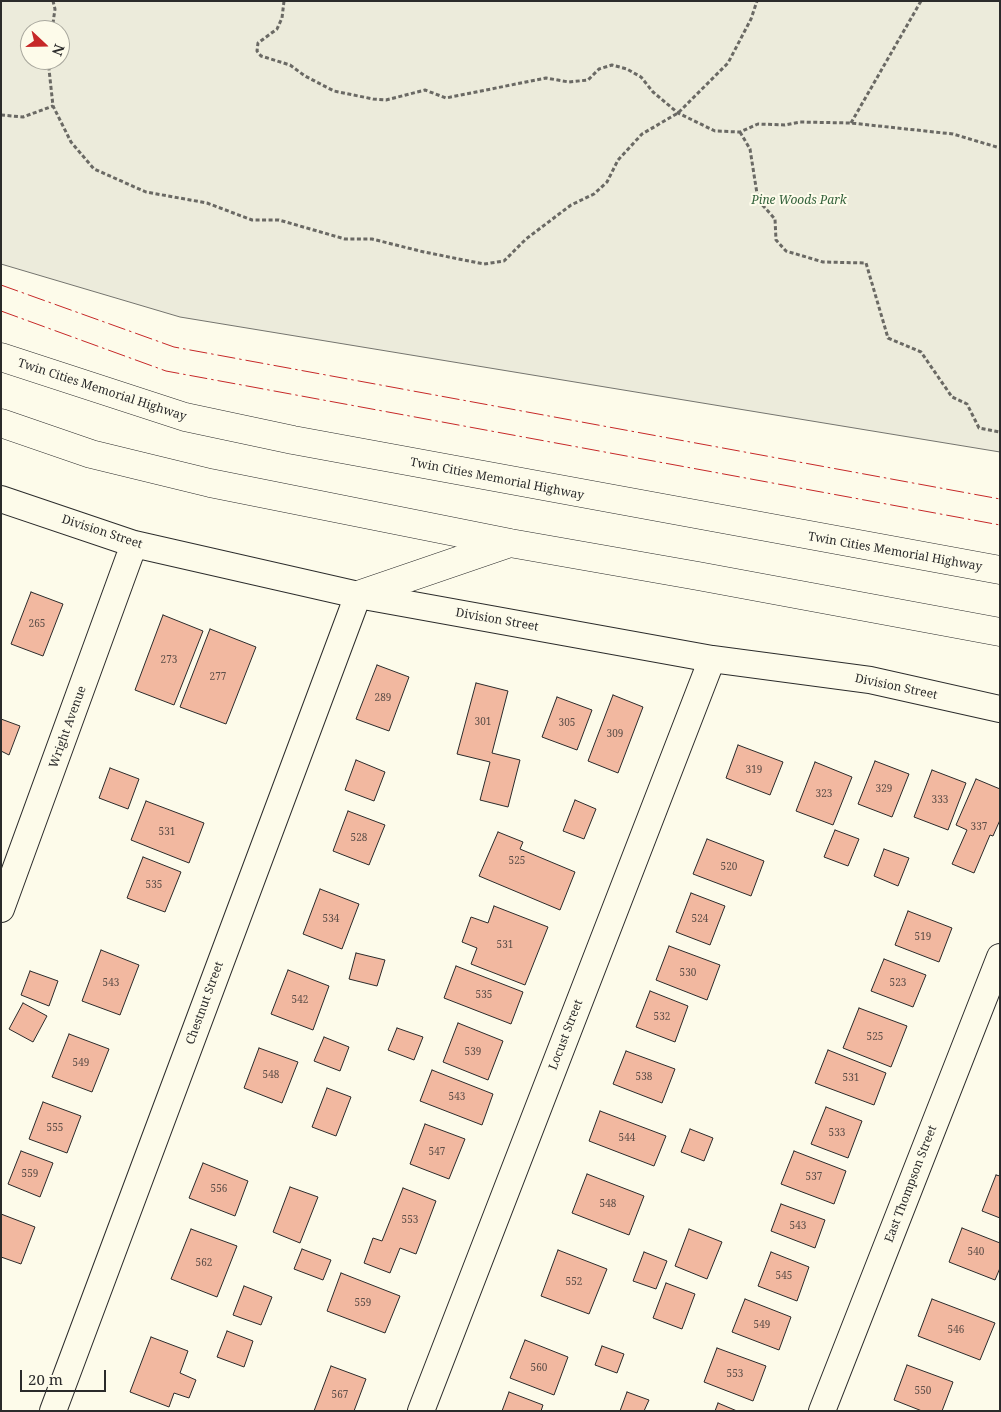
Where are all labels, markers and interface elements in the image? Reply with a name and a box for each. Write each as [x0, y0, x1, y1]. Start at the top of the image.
north arrow [20, 20, 70, 70]
text: N [48, 42, 69, 59]
park label: Pine Woods Park [751, 194, 847, 208]
street label: Twin Cities Memorial Highway [16, 356, 188, 424]
street label: Twin Cities Memorial Highway [409, 455, 585, 503]
street label: Division Street [60, 512, 144, 552]
street label: Twin Cities Memorial Highway [807, 530, 983, 574]
street label: Division Street [454, 606, 540, 634]
house number: 265 [29, 618, 45, 630]
house number: 273 [161, 654, 177, 666]
house number: 277 [210, 671, 226, 683]
street label: Division Street [853, 671, 939, 703]
street label: Wright Avenue [46, 684, 90, 770]
house number: 289 [375, 692, 391, 704]
house number: 301 [475, 716, 491, 728]
house number: 305 [559, 717, 575, 729]
house number: 309 [607, 728, 623, 740]
house number: 319 [746, 764, 762, 776]
house number: 329 [876, 783, 892, 795]
house number: 323 [816, 788, 832, 800]
house number: 333 [932, 794, 948, 806]
house number: 337 [971, 821, 987, 833]
house number: 531 [159, 826, 175, 838]
house number: 528 [351, 832, 367, 844]
house number: 525 [509, 855, 525, 867]
house number: 520 [721, 861, 737, 873]
house number: 535 [146, 879, 162, 891]
house number: 534 [323, 913, 339, 925]
house number: 524 [692, 913, 708, 925]
house number: 519 [915, 931, 931, 943]
house number: 531 [497, 939, 513, 951]
street label: Chestnut Street [183, 960, 227, 1046]
house number: 530 [680, 967, 696, 979]
house number: 543 [103, 977, 119, 989]
house number: 523 [890, 977, 906, 989]
house number: 535 [476, 989, 492, 1001]
house number: 542 [292, 994, 308, 1006]
street label: Locust Street [546, 998, 586, 1072]
house number: 532 [654, 1011, 670, 1023]
house number: 525 [867, 1031, 883, 1043]
house number: 539 [465, 1046, 481, 1058]
house number: 549 [73, 1057, 89, 1069]
house number: 548 [263, 1069, 279, 1081]
house number: 538 [636, 1071, 652, 1083]
house number: 531 [843, 1072, 859, 1084]
house number: 543 [449, 1091, 465, 1103]
house number: 555 [47, 1122, 63, 1134]
street label: East Thompson Street [882, 1123, 940, 1245]
house number: 533 [829, 1127, 845, 1139]
house number: 544 [619, 1132, 635, 1144]
house number: 547 [429, 1146, 445, 1158]
house number: 559 [22, 1168, 38, 1180]
house number: 537 [806, 1171, 822, 1183]
house number: 556 [211, 1183, 227, 1195]
house number: 548 [600, 1198, 616, 1210]
house number: 553 [402, 1214, 418, 1226]
house number: 543 [790, 1220, 806, 1232]
house number: 540 [968, 1246, 984, 1258]
house number: 562 [196, 1257, 212, 1269]
house number: 545 [776, 1270, 792, 1282]
house number: 552 [566, 1276, 582, 1288]
house number: 559 [355, 1297, 371, 1309]
house number: 549 [754, 1319, 770, 1331]
house number: 546 [948, 1324, 964, 1336]
scale bar [22, 1360, 109, 1392]
house number: 560 [531, 1362, 547, 1374]
house number: 553 [727, 1368, 743, 1380]
text: 20 m [28, 1369, 63, 1389]
house number: 550 [915, 1385, 931, 1397]
house number: 567 [332, 1389, 348, 1401]

